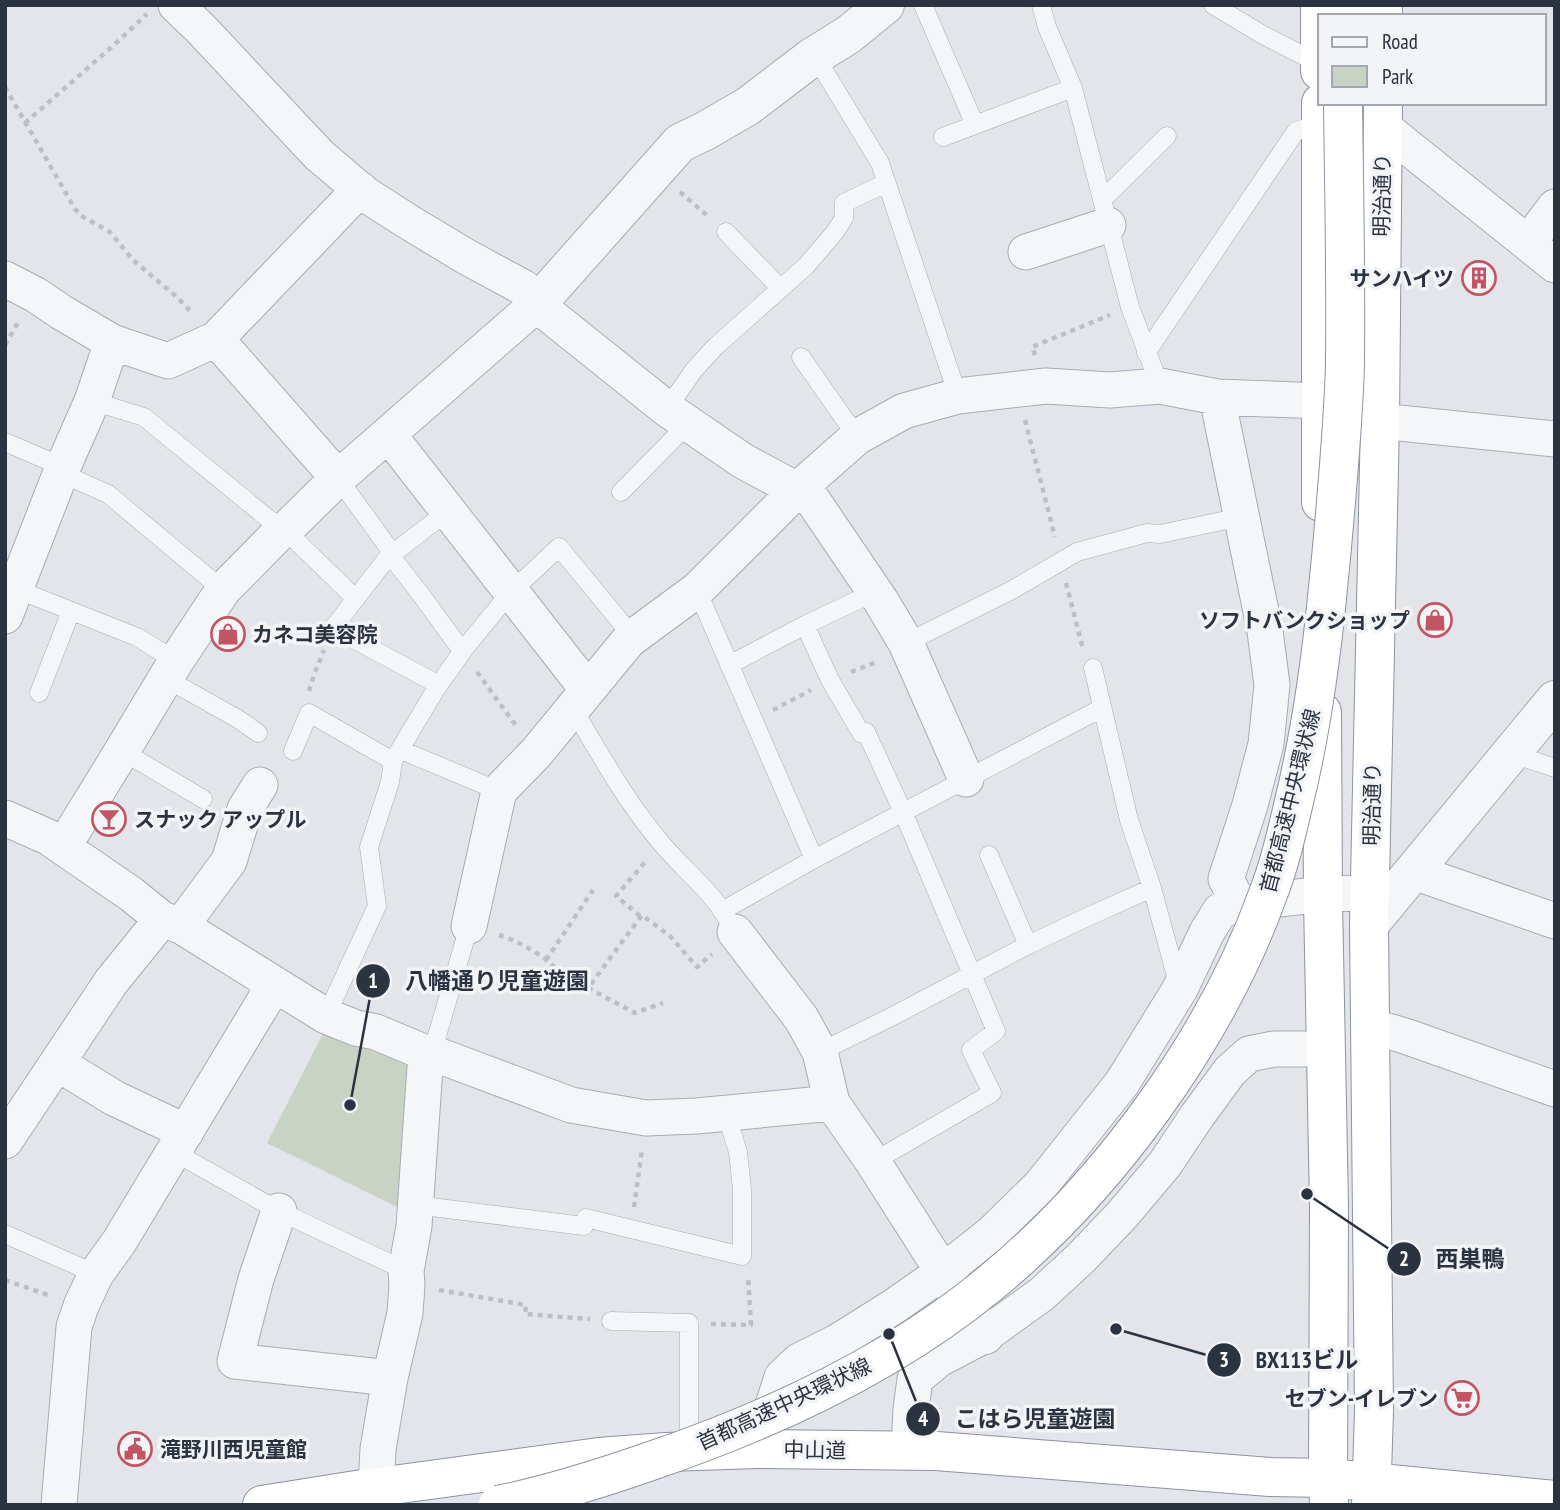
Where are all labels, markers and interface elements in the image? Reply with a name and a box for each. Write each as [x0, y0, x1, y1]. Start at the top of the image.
legend [1318, 14, 1546, 105]
text: Road [1382, 28, 1418, 55]
text: Park [1382, 63, 1413, 90]
street label: 明治通り [1368, 153, 1396, 237]
building icon: サンハイツ [1460, 259, 1498, 297]
place label: サンハイツ [1349, 265, 1454, 292]
shop icon: ソフトバンクショップ [1416, 601, 1454, 639]
place label: ソフトバンクショップ [1199, 607, 1410, 634]
shop icon: カネコ美容院 [209, 615, 247, 653]
place label: カネコ美容院 [252, 621, 378, 648]
street label: 首都高速中央環状線 [1254, 706, 1326, 896]
street label: 明治通り [1358, 762, 1386, 846]
bar icon: スナック アップル [90, 800, 128, 838]
place label: スナック アップル [134, 806, 306, 833]
callout: 八幡通り児童遊園 [356, 959, 603, 1003]
text: 八幡通り児童遊園 [405, 966, 589, 995]
text: 1 [368, 967, 378, 994]
callout: 西巣鴨 [1386, 1237, 1518, 1281]
text: 西巣鴨 [1436, 1244, 1505, 1273]
text: 2 [1399, 1245, 1409, 1272]
callout: BX113ビル [1206, 1338, 1372, 1382]
text: BX113ビル [1256, 1345, 1358, 1374]
text: 3 [1219, 1346, 1229, 1373]
street label: 首都高速中央環状線 [693, 1352, 875, 1456]
supermarket icon: セブン-イレブン [1443, 1379, 1481, 1417]
place label: セブン-イレブン [1285, 1385, 1438, 1412]
callout: こはら児童遊園 [906, 1397, 1130, 1441]
text: こはら児童遊園 [955, 1404, 1116, 1433]
text: 4 [918, 1405, 928, 1432]
public building icon: 滝野川西児童館 [116, 1430, 154, 1468]
place label: 滝野川西児童館 [160, 1436, 307, 1463]
street label: 中山道 [783, 1436, 847, 1464]

